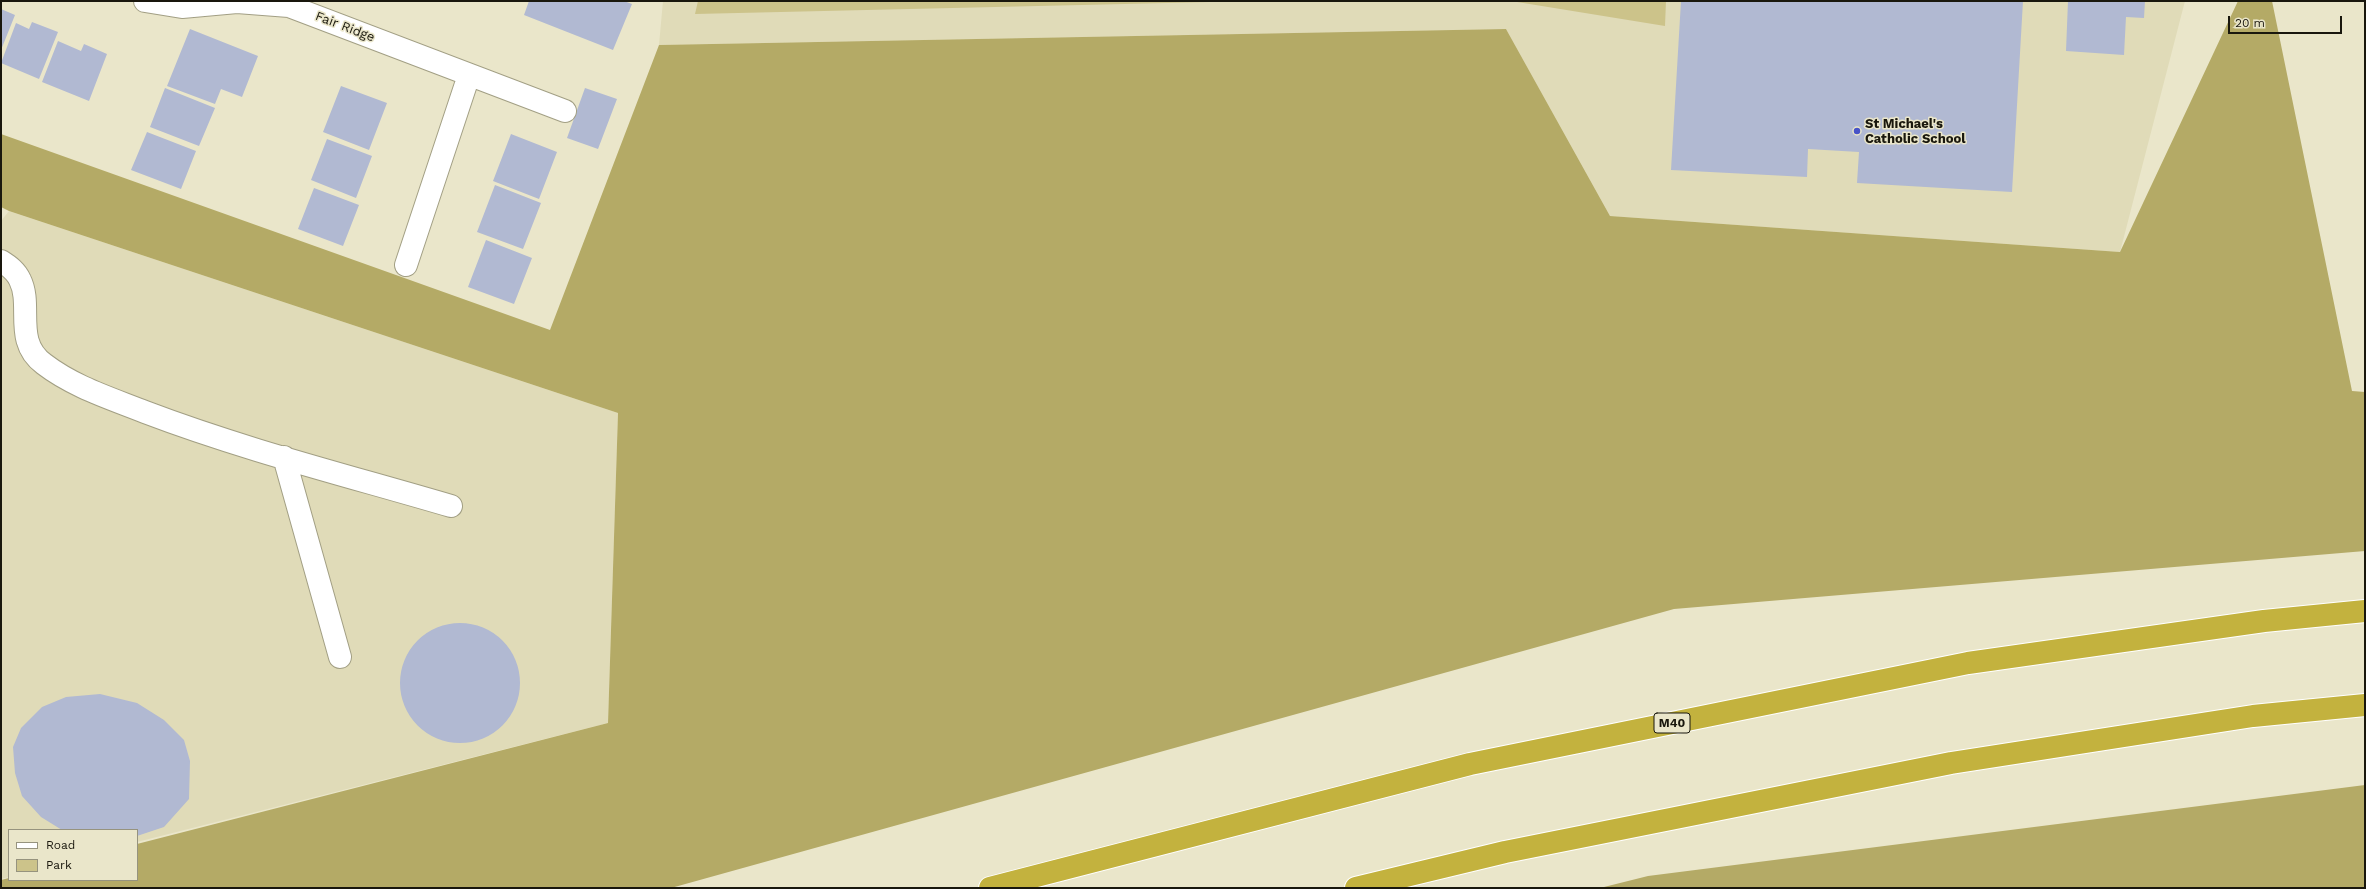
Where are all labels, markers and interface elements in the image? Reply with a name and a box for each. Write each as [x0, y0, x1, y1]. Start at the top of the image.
scale bar [2230, 8, 2344, 34]
street label: Fair Ridge [313, 9, 377, 45]
text: 20 m [2235, 16, 2265, 30]
place label: St Michael's Catholic School [1865, 116, 1966, 147]
marker: St Michael's Catholic School [1852, 126, 1862, 136]
road number: M40 [1654, 713, 1690, 733]
legend [8, 829, 138, 881]
text: Road [46, 838, 75, 852]
text: Park [46, 858, 72, 872]

